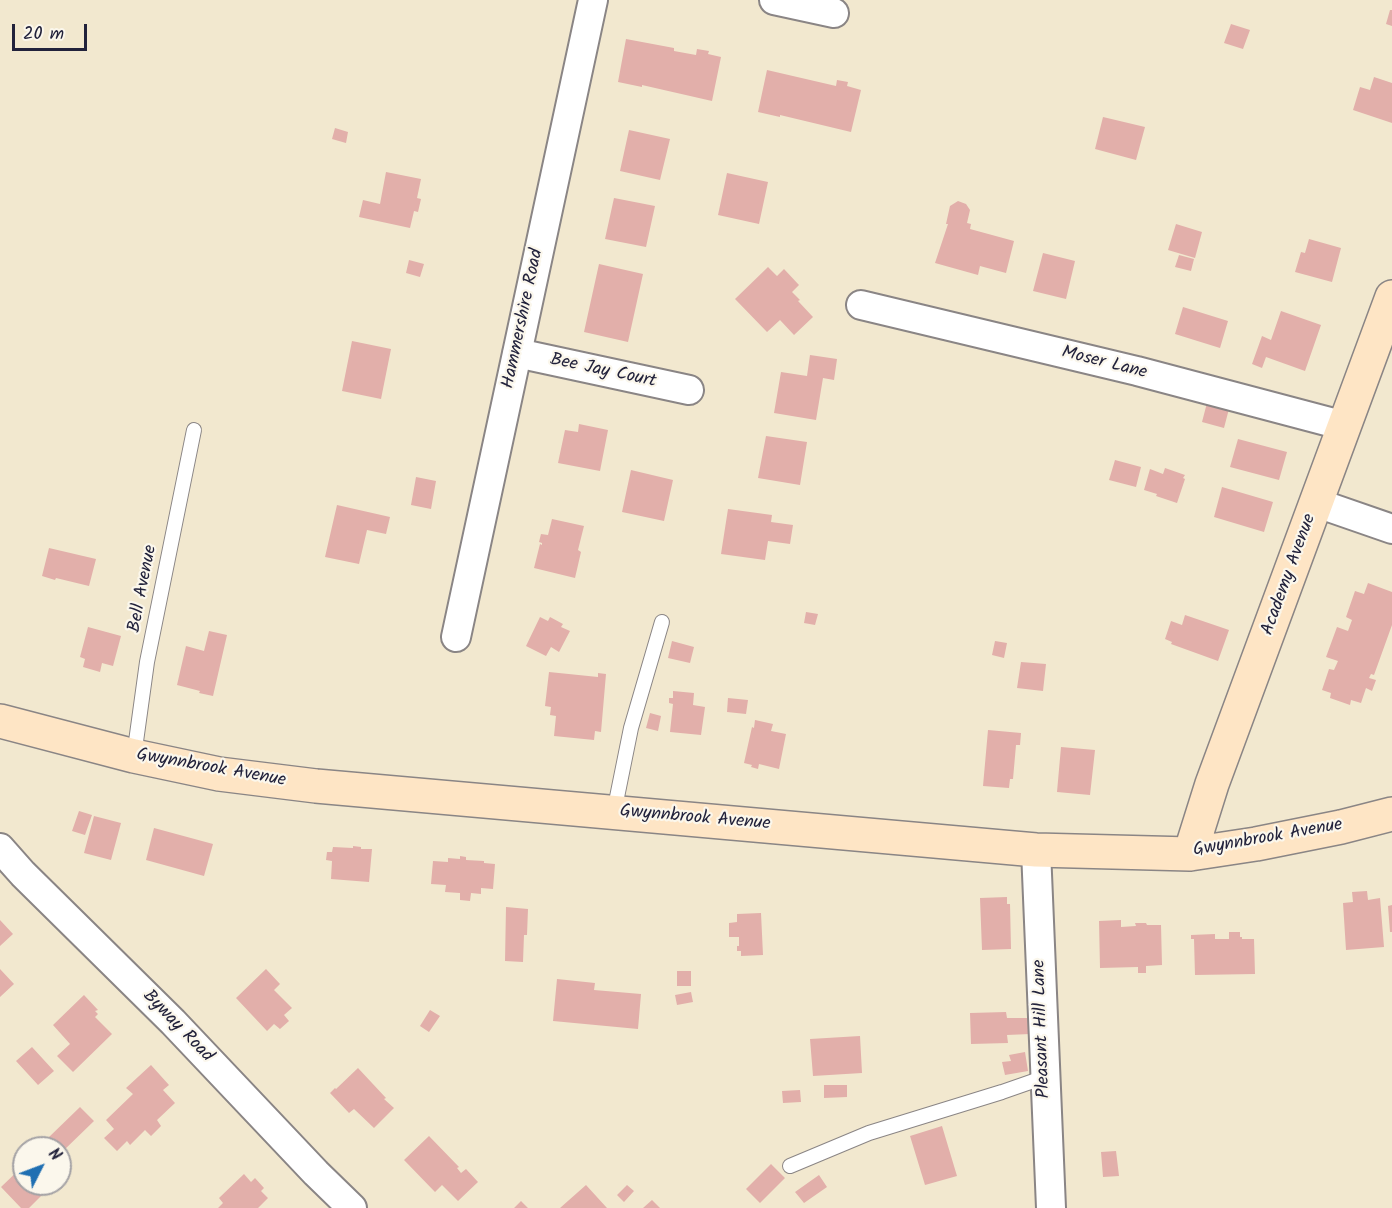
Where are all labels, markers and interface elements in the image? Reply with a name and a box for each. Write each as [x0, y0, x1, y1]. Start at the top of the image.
scale bar [15, 12, 90, 50]
text: 20 m [23, 20, 64, 49]
street label: Hammershire Road [499, 247, 549, 391]
street label: Moser Lane [1059, 343, 1149, 385]
street label: Bee Jay Court [548, 350, 658, 394]
street label: Academy Avenue [1258, 511, 1322, 639]
street label: Bell Avenue [125, 543, 163, 635]
street label: Gwynnbrook Avenue [135, 745, 287, 793]
street label: Gwynnbrook Avenue [619, 802, 771, 836]
street label: Gwynnbrook Avenue [1192, 815, 1344, 863]
street label: Pleasant Hill Lane [1030, 959, 1056, 1099]
street label: Byway Road [137, 986, 217, 1068]
north arrow [12, 1136, 72, 1196]
text: N [42, 1143, 67, 1167]

